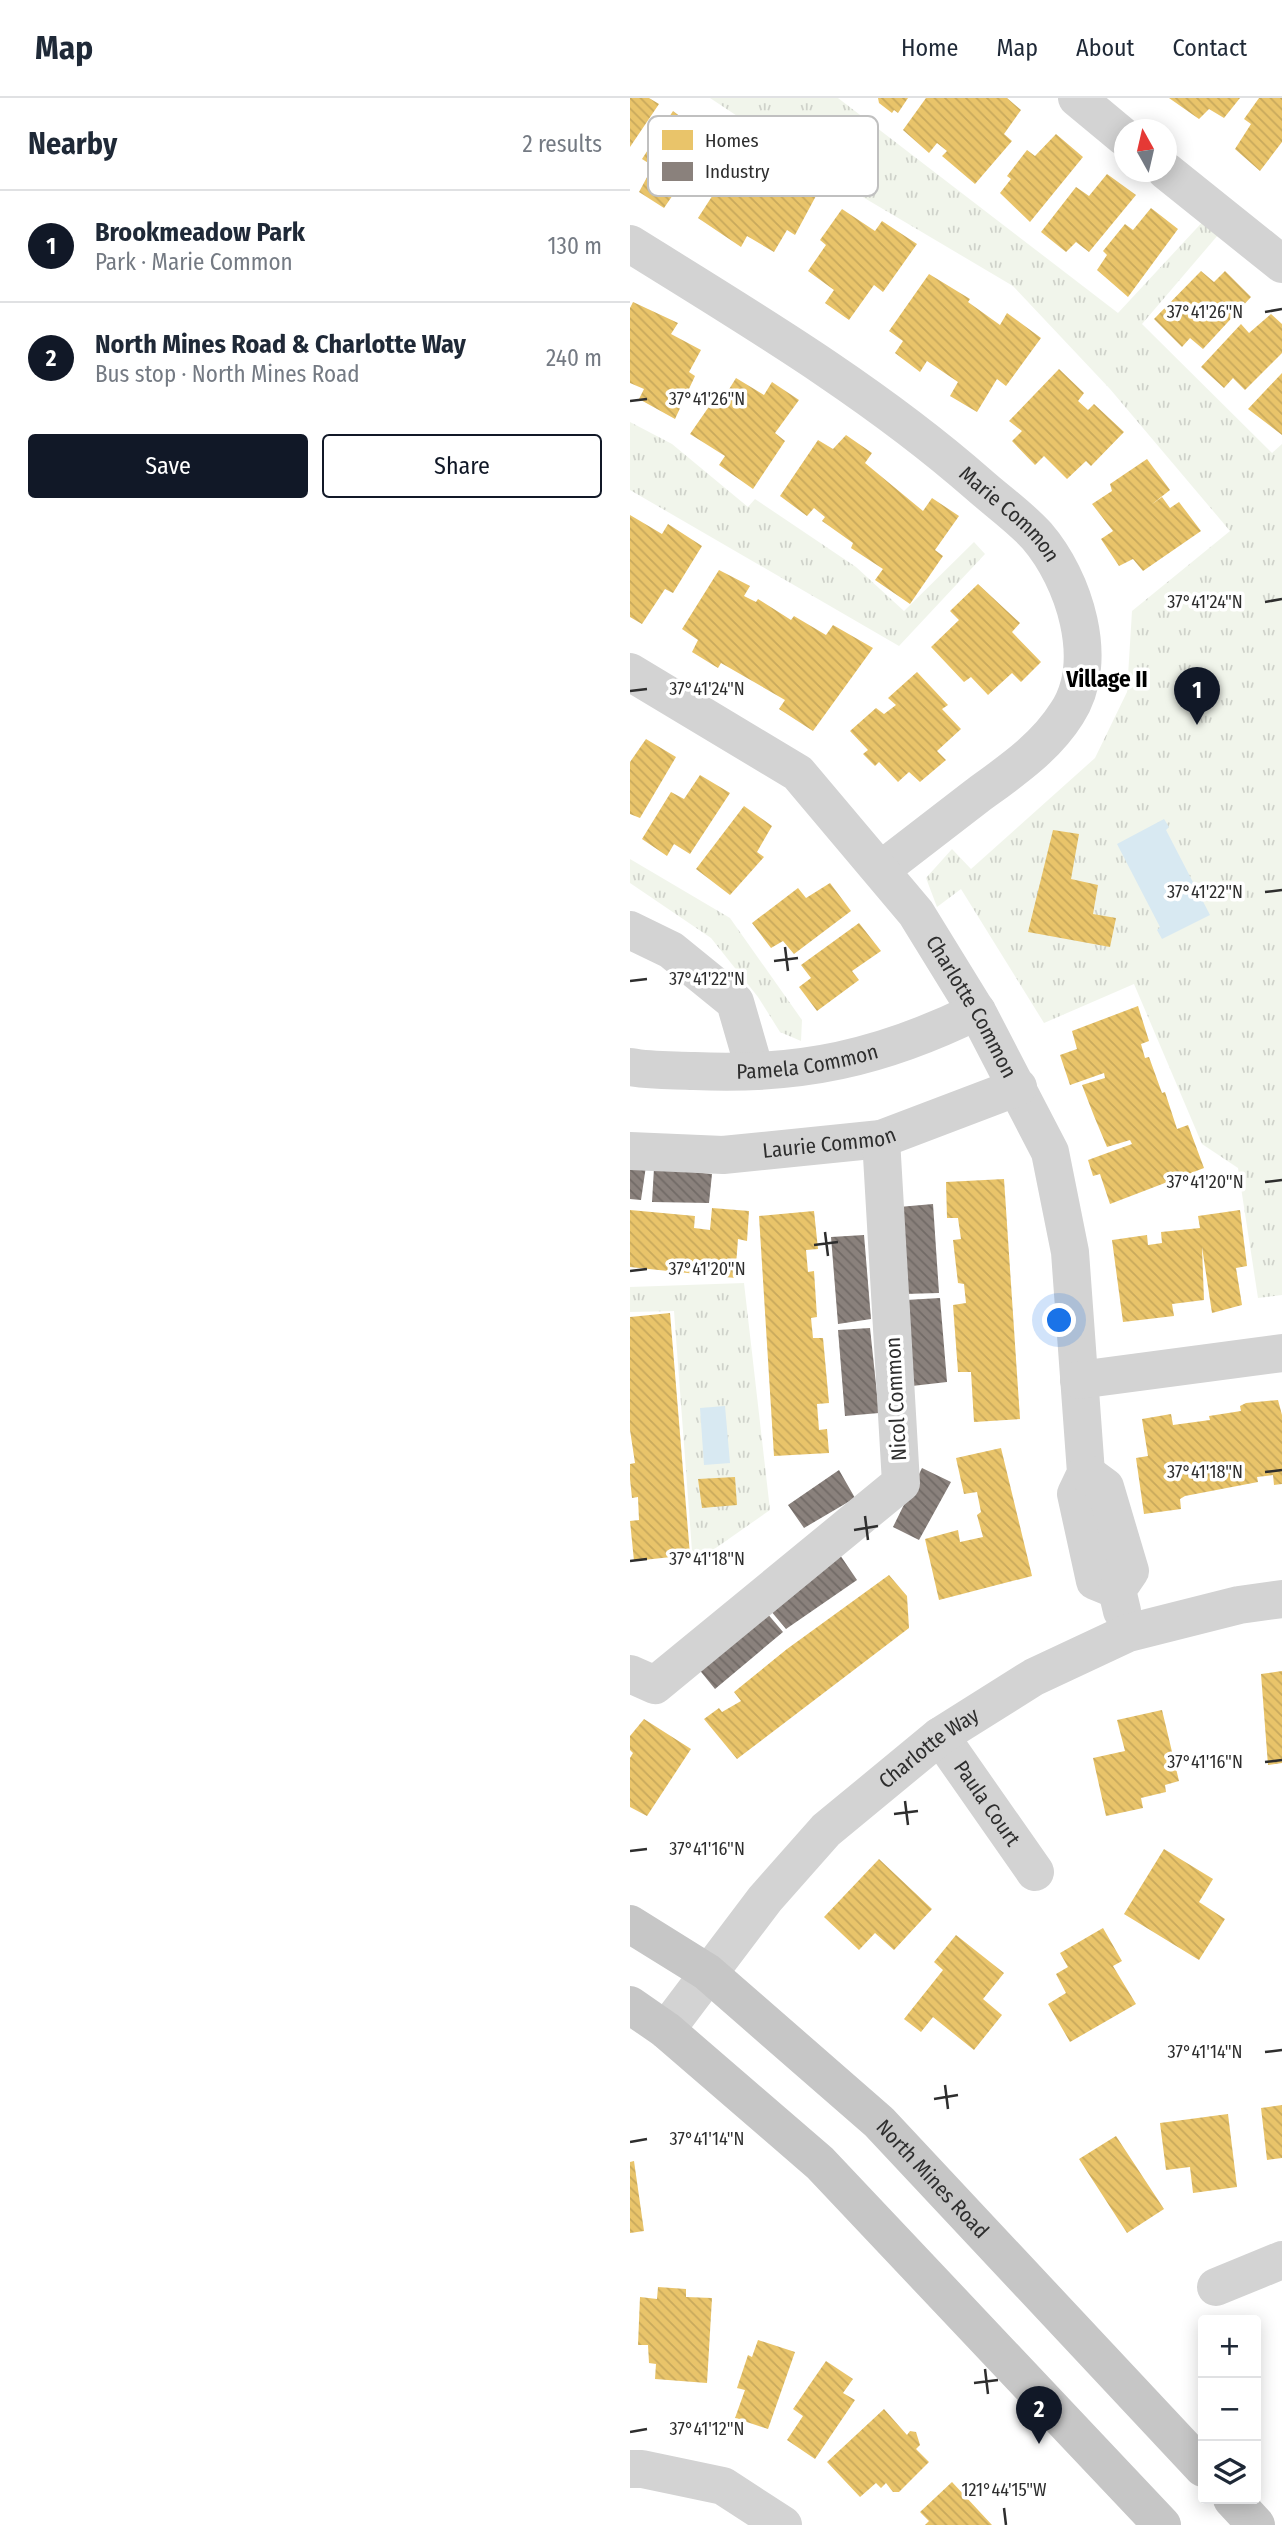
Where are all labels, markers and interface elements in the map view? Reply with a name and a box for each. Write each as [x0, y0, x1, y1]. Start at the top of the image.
text: Map [35, 28, 93, 68]
text: Home [901, 34, 958, 62]
text: Map [996, 34, 1038, 62]
text: About [1076, 34, 1134, 62]
text: Contact [1172, 34, 1247, 62]
legend [648, 116, 878, 196]
north arrow [1114, 119, 1177, 182]
text: Nearby [28, 126, 117, 162]
text: Homes [705, 129, 759, 152]
text: 2 results [522, 130, 602, 158]
text: Industry [705, 160, 770, 183]
text: Brookmeadow Park [95, 217, 305, 248]
text: 1 [46, 232, 56, 260]
text: 130 m [548, 232, 602, 260]
text: Park · Marie Common [95, 248, 293, 276]
text: 37°41'26"N [1167, 301, 1243, 323]
text: North Mines Road & Charlotte Way [95, 329, 466, 360]
text: 2 [46, 344, 56, 372]
text: 240 m [546, 344, 602, 372]
text: Bus stop · North Mines Road [95, 360, 360, 388]
text: 37°41'26"N [669, 388, 745, 410]
button: Save [28, 434, 308, 498]
button: Share [322, 434, 602, 498]
street label: Marie Common [954, 461, 1065, 567]
text: 37°41'24"N [1167, 591, 1243, 613]
district label: Village II [1065, 665, 1148, 693]
pin: 1 [1174, 667, 1220, 725]
text: 37°41'24"N [669, 678, 745, 700]
text: 37°41'22"N [1167, 881, 1243, 903]
street label: Charlotte Common [920, 931, 1022, 1082]
text: 37°41'22"N [669, 968, 745, 990]
street label: Pamela Common [736, 1038, 881, 1085]
street label: Laurie Common [761, 1121, 900, 1164]
text: 37°41'20"N [1166, 1171, 1244, 1193]
text: 37°41'20"N [668, 1258, 746, 1280]
your location [1042, 1303, 1076, 1337]
street label: Nicol Common [880, 1336, 912, 1462]
text: 37°41'18"N [1167, 1461, 1243, 1483]
text: 37°41'18"N [669, 1548, 745, 1570]
street label: Charlotte Way [873, 1702, 984, 1794]
text: 37°41'16"N [1167, 1751, 1243, 1773]
street label: Paula Court [948, 1755, 1026, 1851]
text: 37°41'16"N [669, 1838, 745, 1860]
text: 37°41'14"N [1168, 2041, 1242, 2063]
street label: North Mines Road [871, 2114, 994, 2244]
text: 37°41'14"N [670, 2128, 744, 2150]
map controls [1198, 2315, 1261, 2504]
button: + [1198, 2315, 1261, 2378]
button: − [1198, 2378, 1261, 2441]
pin: 2 [1016, 2386, 1062, 2444]
text: 37°41'12"N [669, 2418, 745, 2440]
button: layers [1198, 2441, 1261, 2504]
text: 121°44'15"W [961, 2479, 1047, 2501]

